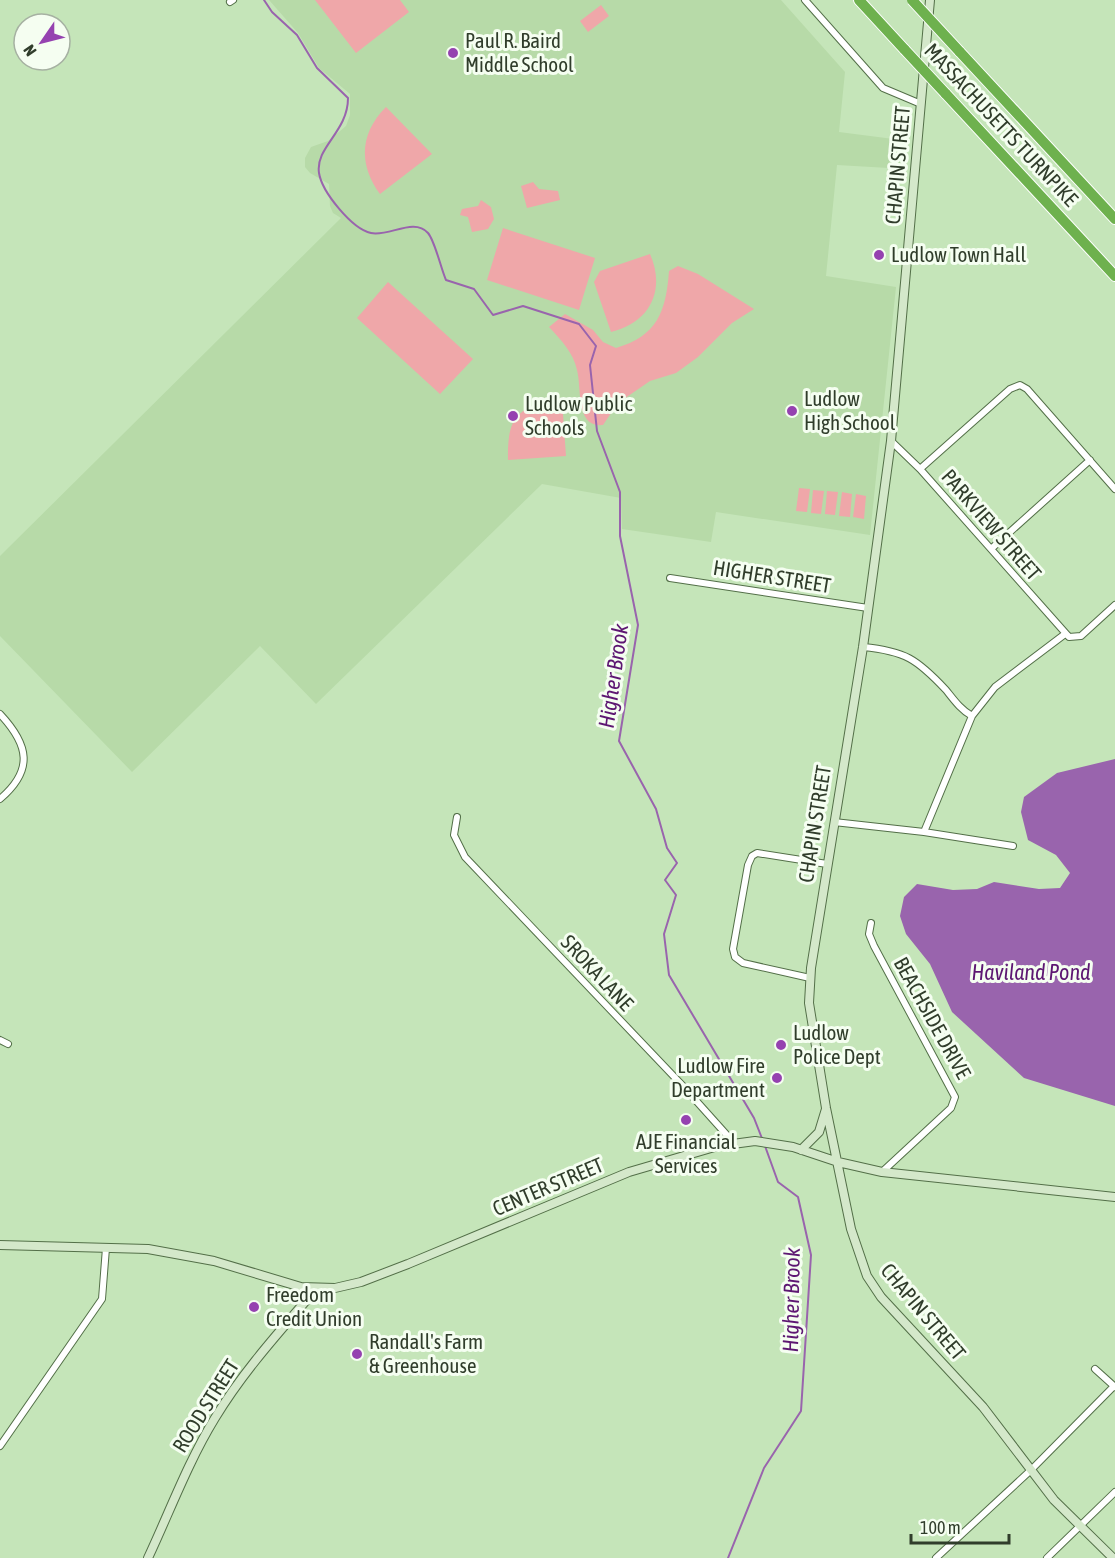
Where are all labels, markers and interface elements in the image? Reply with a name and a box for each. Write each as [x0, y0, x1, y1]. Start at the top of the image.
north arrow [12, 12, 72, 72]
place label: Paul R. Baird Middle School [465, 28, 574, 76]
street label: MASSACHUSETTS TURNPIKE [920, 38, 1083, 211]
text: N [20, 42, 40, 60]
marker: Paul R. Baird Middle School [446, 46, 460, 60]
street label: CHAPIN STREET [880, 105, 914, 225]
place label: Ludlow Town Hall [891, 242, 1026, 266]
marker: Ludlow Town Hall [872, 248, 886, 262]
place label: Ludlow High School [804, 386, 896, 434]
place label: Ludlow Public Schools [525, 391, 632, 439]
marker: Ludlow High School [785, 404, 799, 418]
marker: Ludlow Public Schools [506, 409, 520, 423]
street label: PARKVIEW STREET [937, 464, 1046, 585]
street label: HIGHER STREET [712, 555, 833, 597]
water label: Higher Brook [593, 622, 633, 730]
street label: CHAPIN STREET [793, 763, 835, 884]
street label: SROKA LANE [557, 930, 639, 1015]
street label: BEACHSIDE DRIVE [890, 952, 976, 1083]
water label: Haviland Pond [972, 959, 1090, 985]
place label: Ludlow Police Dept [793, 1020, 881, 1068]
marker: Ludlow Police Dept [774, 1038, 788, 1052]
place label: Ludlow Fire Department [671, 1053, 765, 1101]
marker: Ludlow Fire Department [770, 1071, 784, 1085]
marker: AJE Financial Services [679, 1113, 693, 1127]
place label: AJE Financial Services [636, 1129, 737, 1177]
street label: CENTER STREET [489, 1152, 607, 1220]
water label: Higher Brook [777, 1247, 805, 1353]
street label: CHAPIN STREET [876, 1258, 971, 1364]
place label: Freedom Credit Union [266, 1282, 362, 1330]
marker: Freedom Credit Union [247, 1300, 261, 1314]
place label: Randall's Farm & Greenhouse [369, 1329, 483, 1377]
marker: Randall's Farm & Greenhouse [350, 1347, 364, 1361]
street label: ROOD STREET [167, 1355, 243, 1456]
scale bar [911, 1507, 1008, 1545]
text: 100 m [920, 1517, 961, 1538]

